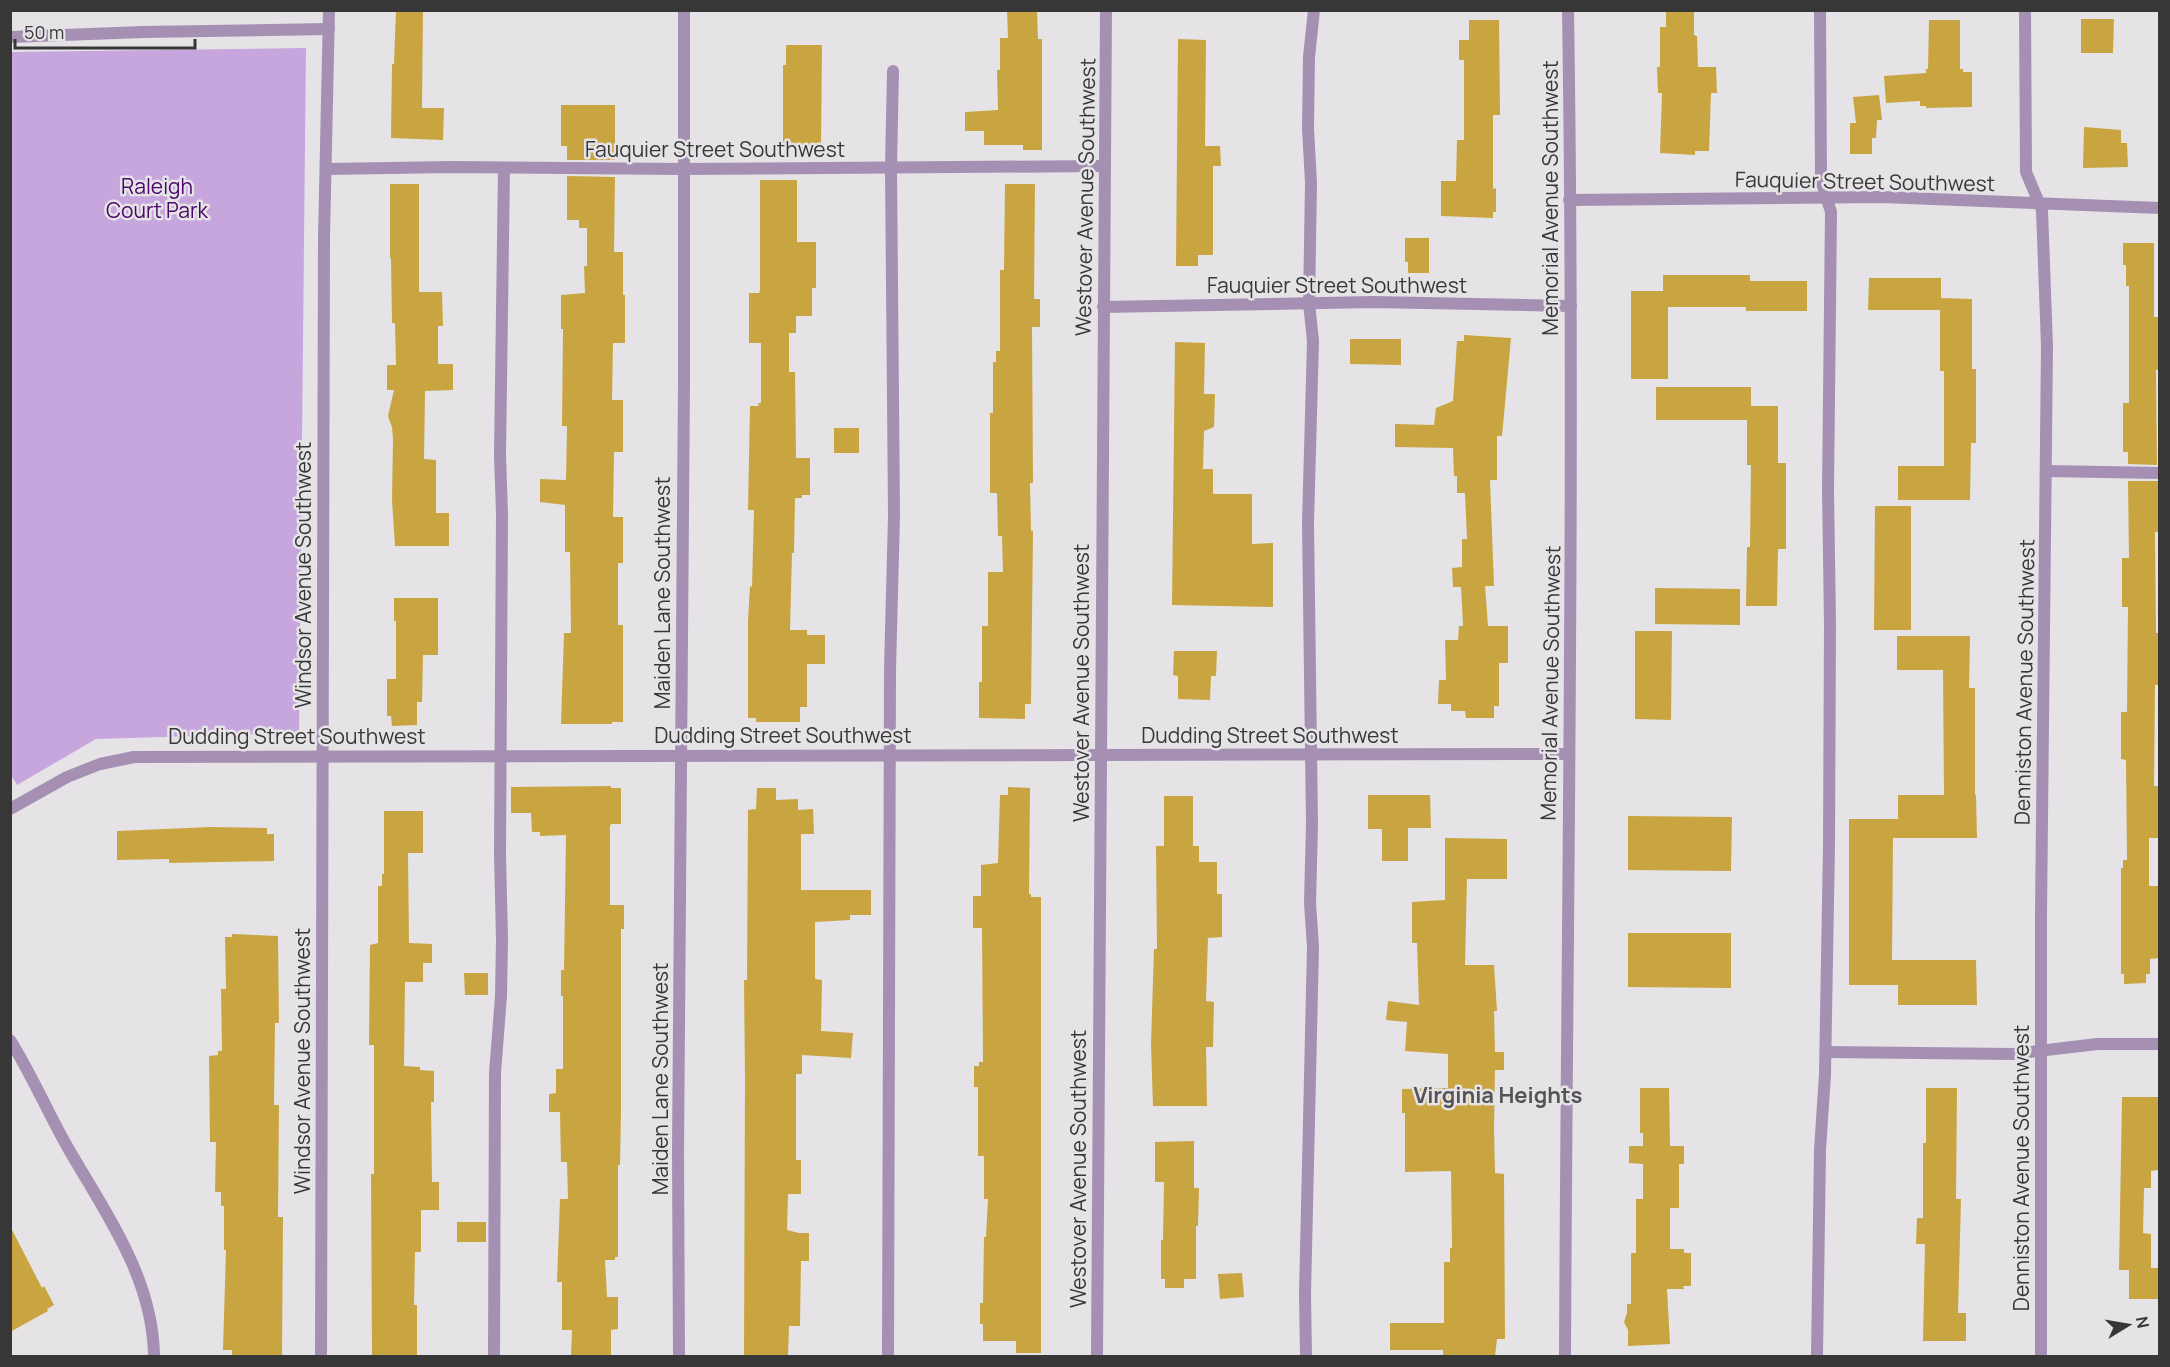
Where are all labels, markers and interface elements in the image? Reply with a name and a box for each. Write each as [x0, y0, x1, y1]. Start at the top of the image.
scale bar [15, 12, 195, 50]
text: 50 m [24, 20, 64, 44]
street label: Westover Avenue Southwest [1069, 58, 1101, 336]
street label: Memorial Avenue Southwest [1536, 60, 1564, 336]
street label: Fauquier Street Southwest [585, 135, 845, 163]
street label: Fauquier Street Southwest [1735, 165, 1995, 197]
park label: Raleigh Court Park [106, 172, 209, 224]
street label: Fauquier Street Southwest [1207, 271, 1467, 299]
street label: Windsor Avenue Southwest [289, 442, 317, 708]
street label: Maiden Lane Southwest [648, 477, 676, 709]
street label: Denniston Avenue Southwest [2008, 539, 2040, 825]
street label: Westover Avenue Southwest [1067, 544, 1095, 822]
street label: Memorial Avenue Southwest [1534, 545, 1566, 821]
street label: Dudding Street Southwest [654, 721, 912, 749]
street label: Dudding Street Southwest [1141, 721, 1399, 749]
street label: Dudding Street Southwest [168, 722, 426, 750]
street label: Windsor Avenue Southwest [288, 928, 316, 1194]
street label: Maiden Lane Southwest [646, 963, 674, 1195]
street label: Denniston Avenue Southwest [2007, 1025, 2035, 1311]
street label: Westover Avenue Southwest [1064, 1030, 1092, 1308]
district label: Virginia Heights [1414, 1080, 1583, 1110]
north arrow [2098, 1295, 2158, 1355]
text: N [2131, 1314, 2155, 1330]

